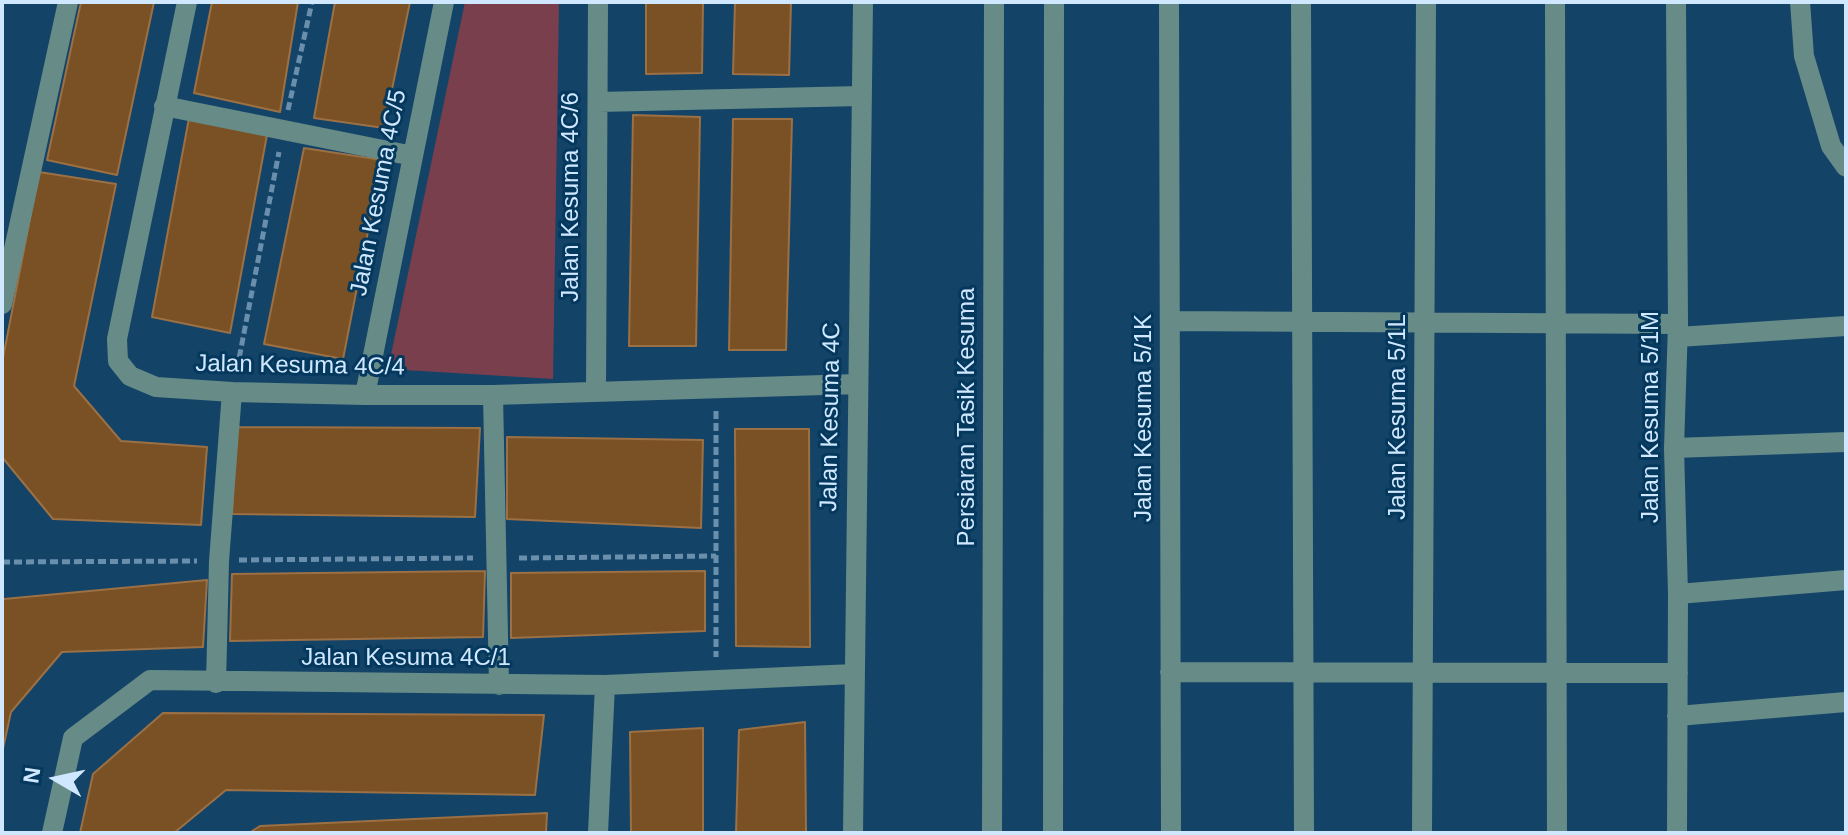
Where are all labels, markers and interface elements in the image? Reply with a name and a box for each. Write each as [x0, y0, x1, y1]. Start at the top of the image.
street label: Jalan Kesuma 4C/5 [345, 87, 413, 299]
street label: Jalan Kesuma 4C/6 [557, 92, 585, 302]
street label: Persiaran Tasik Kesuma [953, 288, 981, 546]
street label: Jalan Kesuma 5/1M [1637, 311, 1665, 523]
street label: Jalan Kesuma 5/1K [1130, 314, 1158, 522]
street label: Jalan Kesuma 5/1L [1384, 314, 1412, 520]
street label: Jalan Kesuma 4C [815, 322, 847, 512]
street label: Jalan Kesuma 4C/4 [195, 350, 405, 382]
street label: Jalan Kesuma 4C/1 [301, 644, 511, 672]
north arrow [16, 739, 96, 819]
text: N [18, 765, 45, 785]

